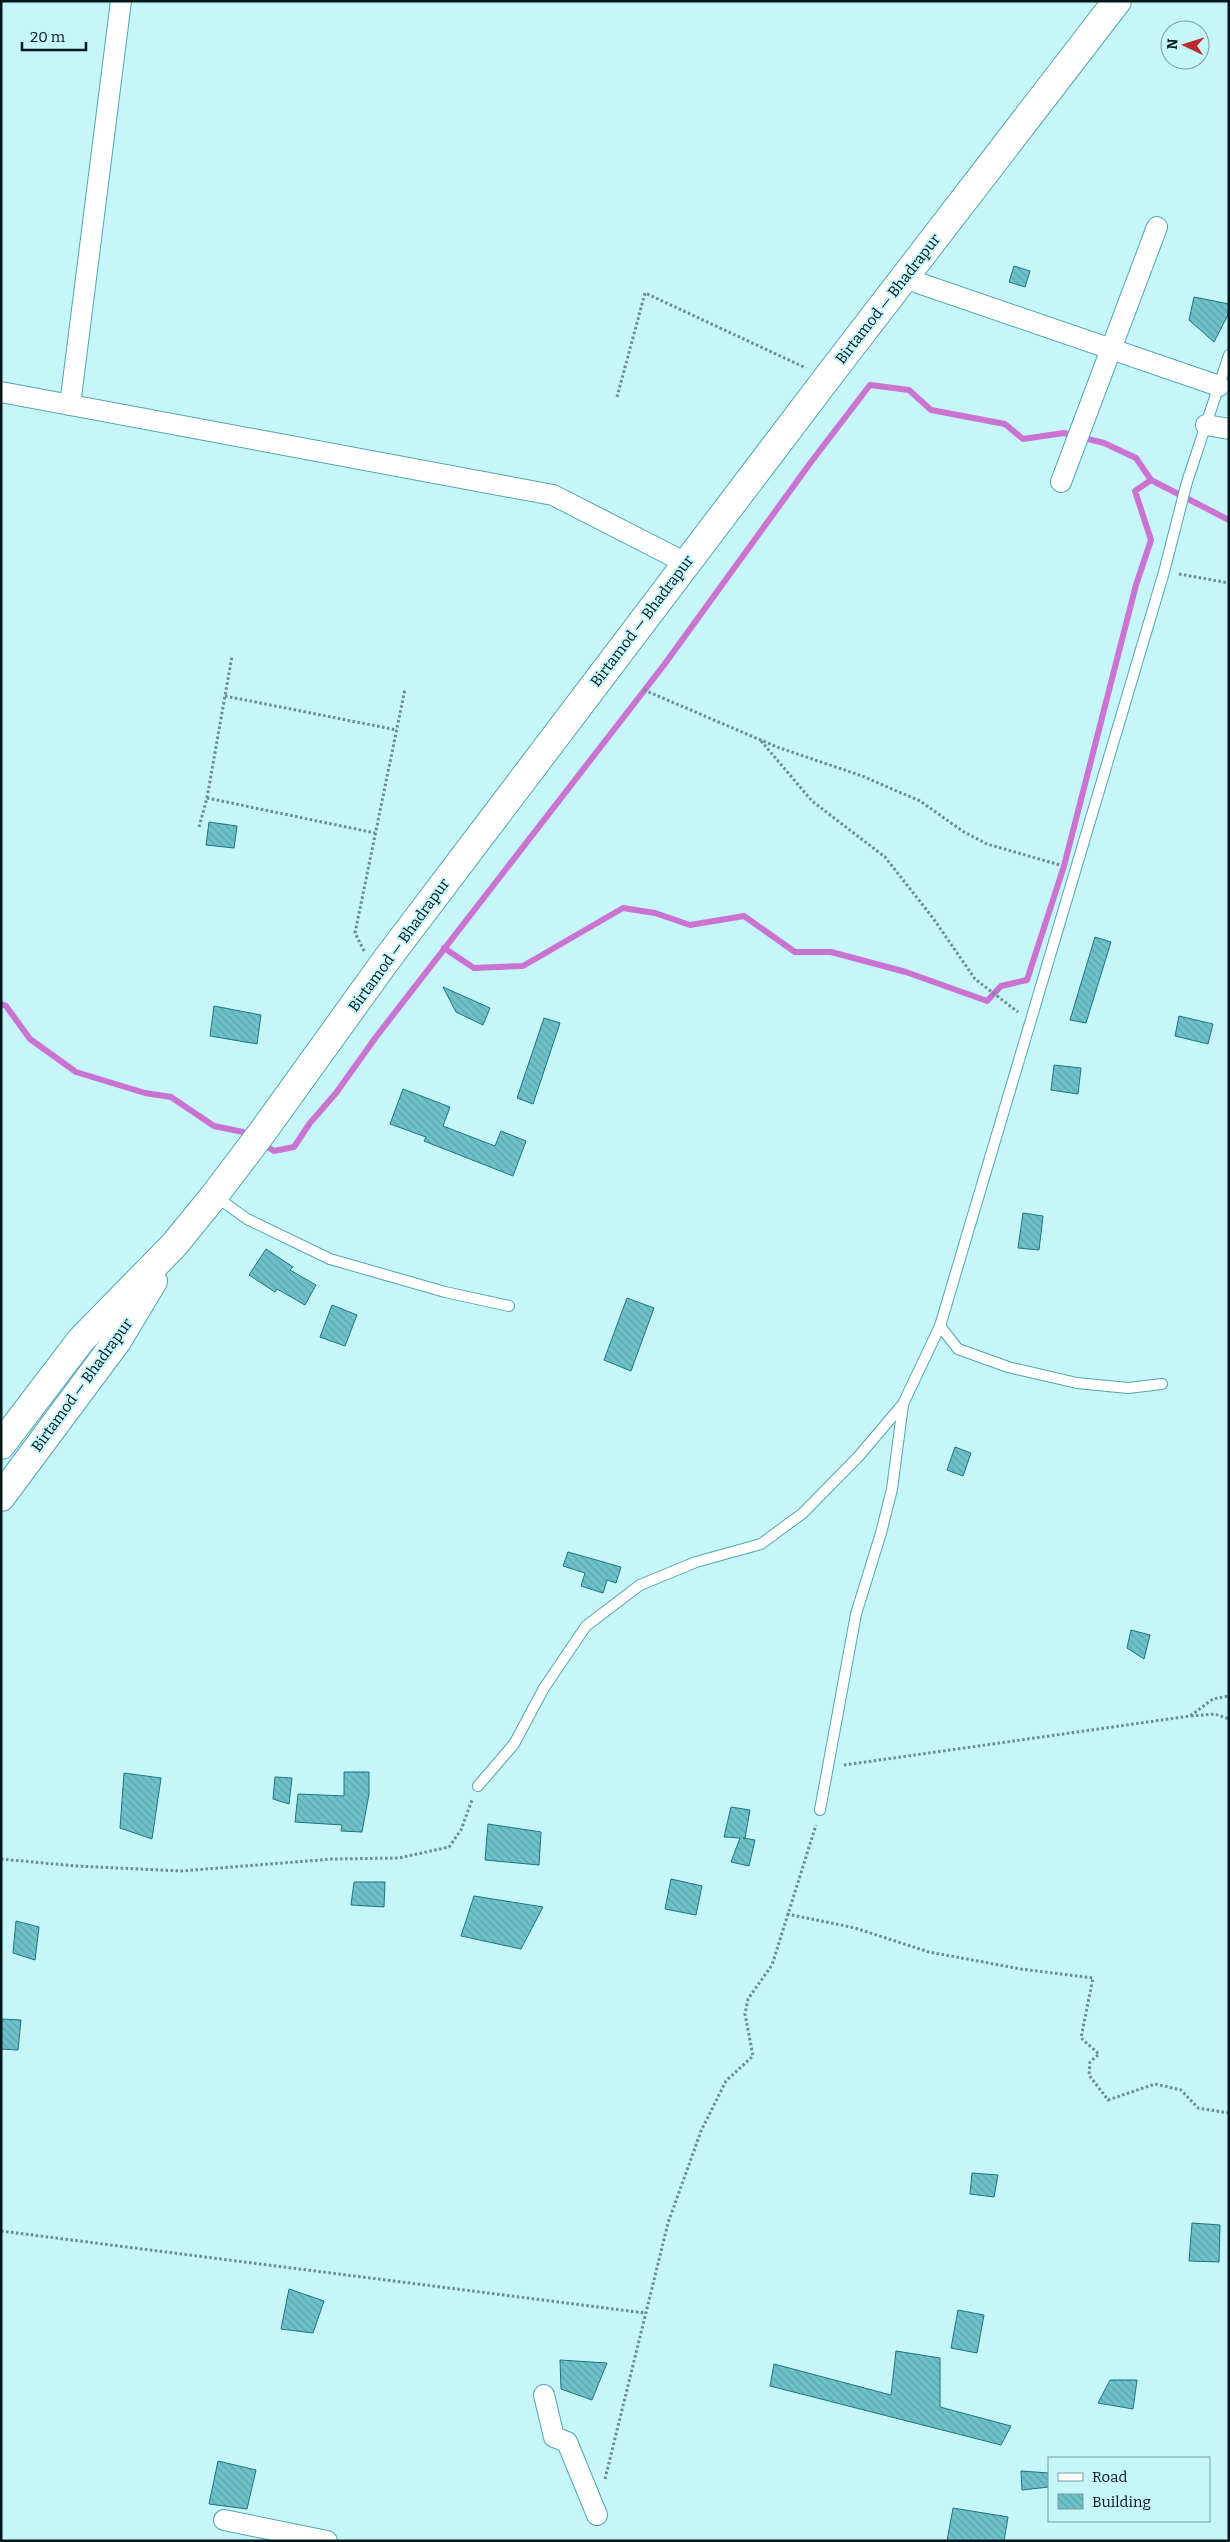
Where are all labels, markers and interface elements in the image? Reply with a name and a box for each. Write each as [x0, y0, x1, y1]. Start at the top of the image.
scale bar [22, 20, 86, 52]
north arrow [1160, 20, 1210, 70]
text: 20 m [30, 28, 66, 46]
text: N [1164, 38, 1181, 50]
street label: Birtamod — Bhadrapur [832, 230, 945, 368]
street label: Birtamod — Bhadrapur [587, 551, 698, 690]
street label: Birtamod — Bhadrapur [345, 875, 454, 1015]
street label: Birtamod — Bhadrapur [28, 1315, 137, 1455]
legend [1048, 2457, 1210, 2522]
text: Road [1092, 2468, 1127, 2486]
text: Building [1092, 2493, 1151, 2511]

